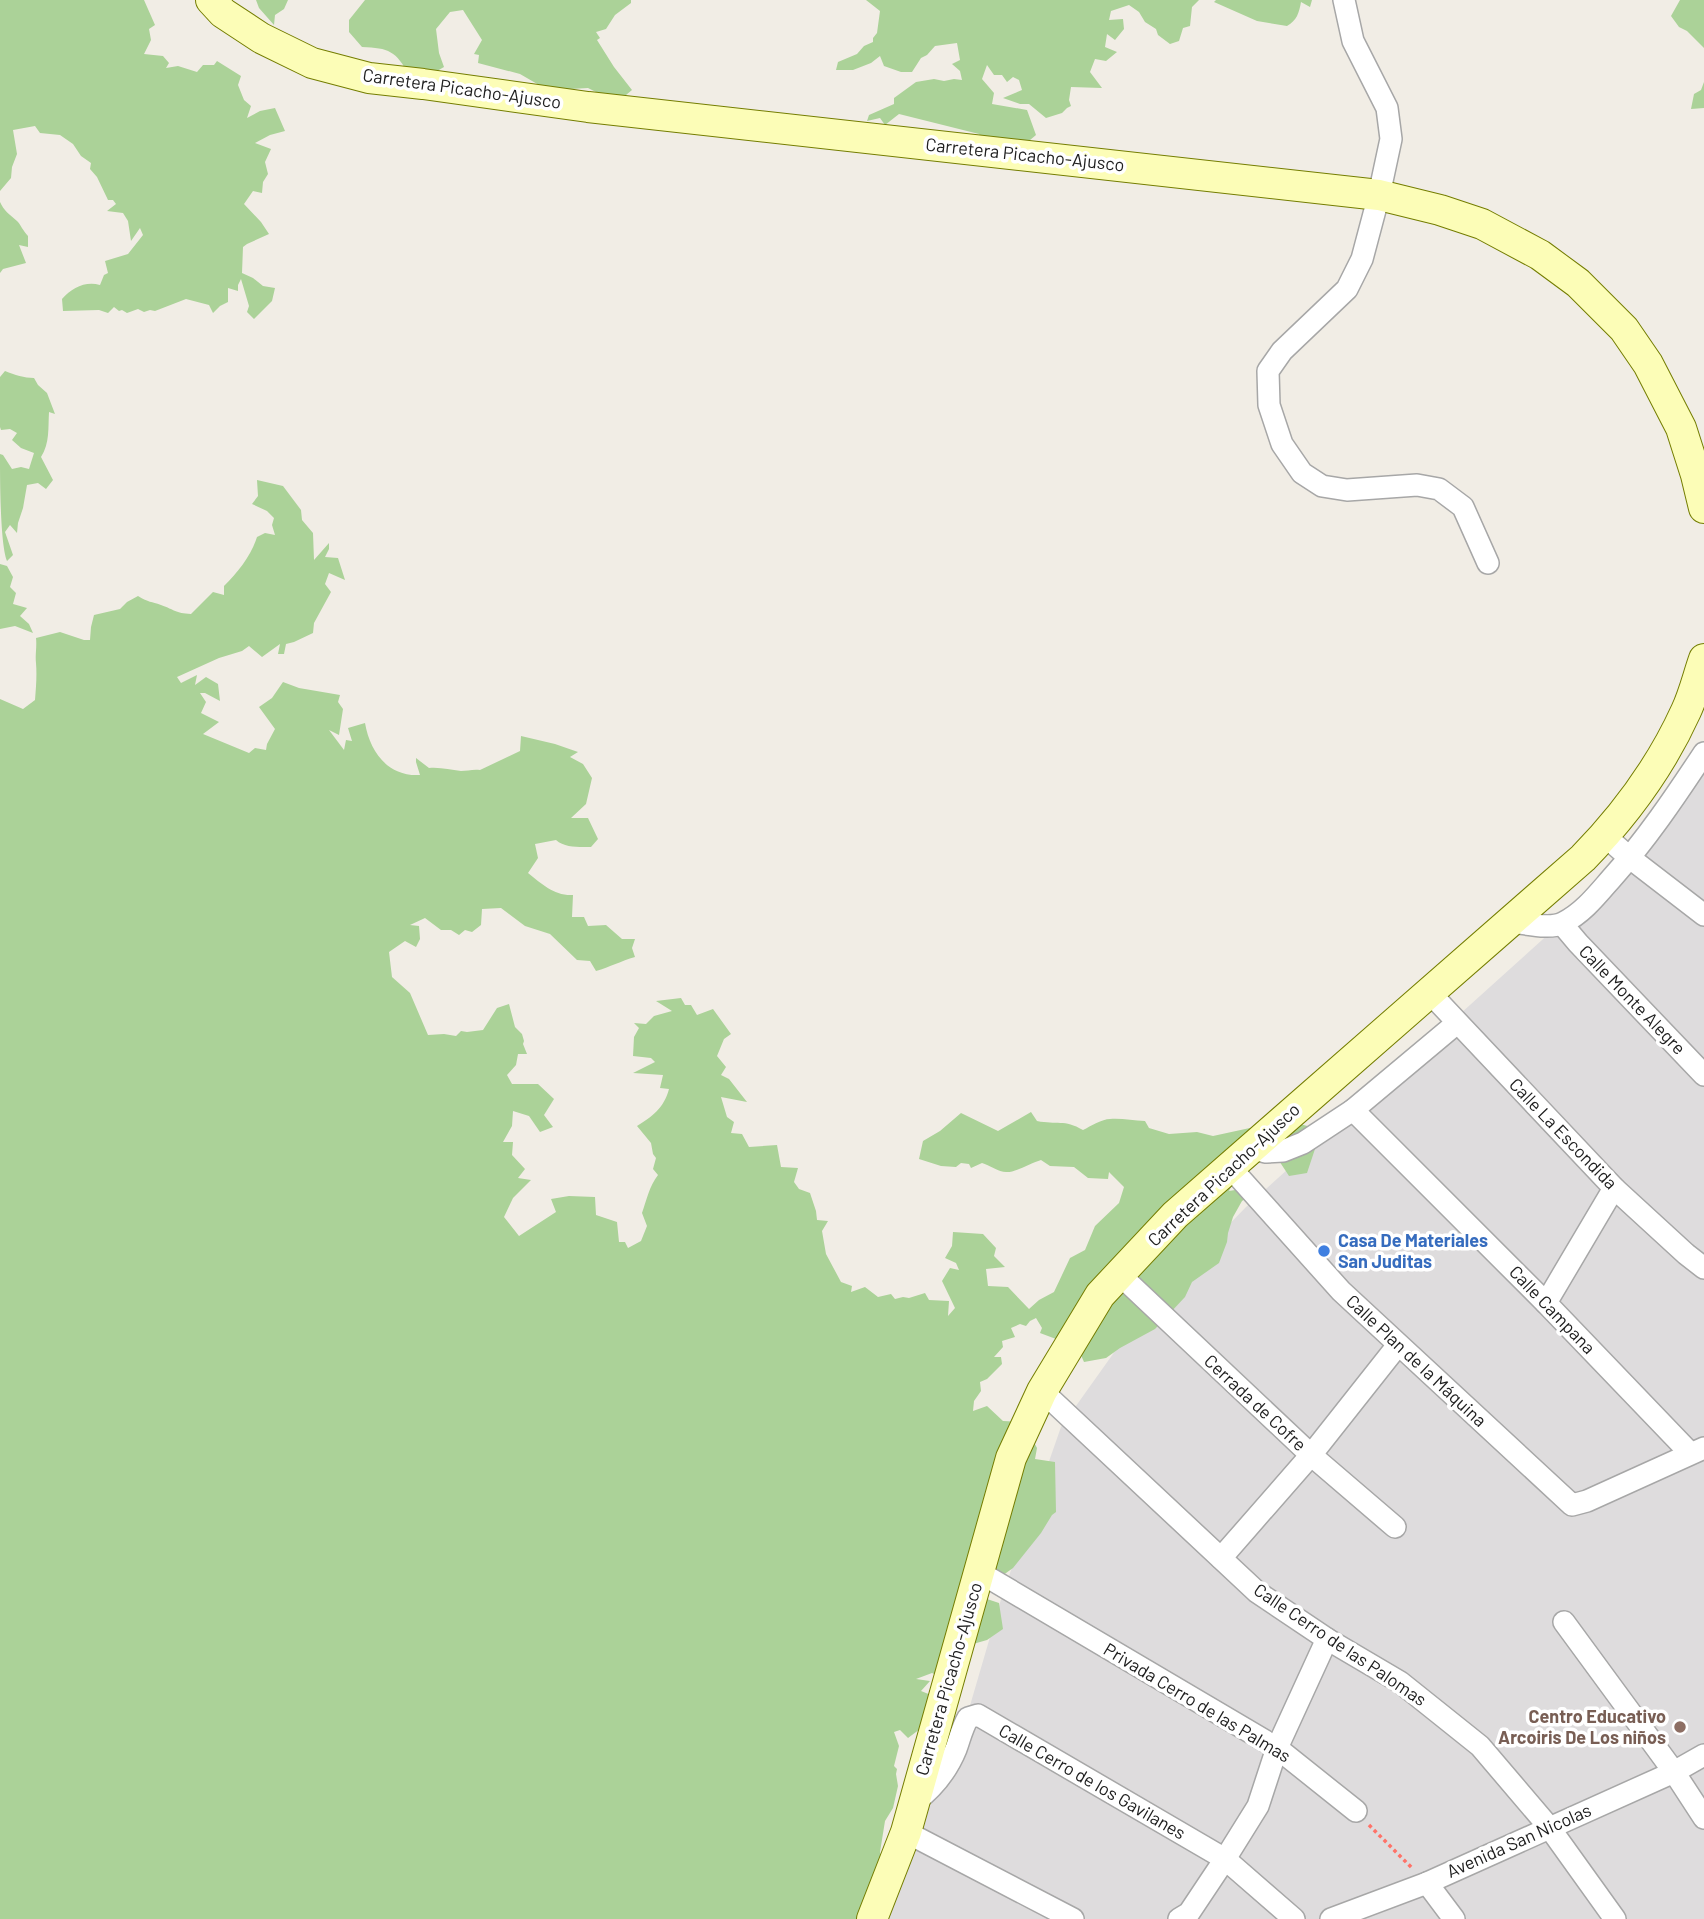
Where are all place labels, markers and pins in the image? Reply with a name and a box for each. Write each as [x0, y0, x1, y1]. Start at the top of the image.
place label: Casa De Materiales San Juditas [1338, 1229, 1488, 1272]
marker: Casa De Materiales San Juditas [1316, 1243, 1332, 1259]
place label: Centro Educativo Arcoiris De Los niños [1498, 1705, 1666, 1748]
marker: Centro Educativo Arcoiris De Los niños [1672, 1719, 1688, 1735]

